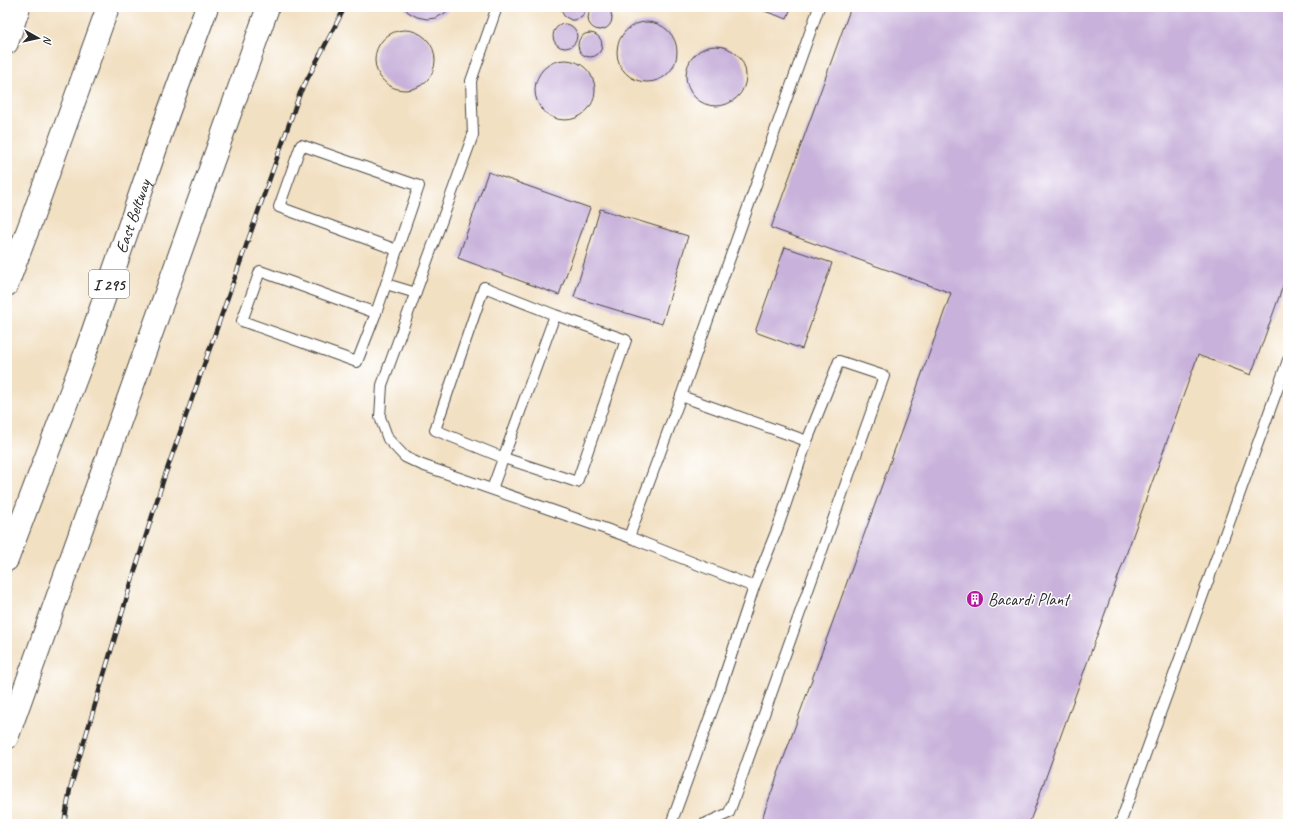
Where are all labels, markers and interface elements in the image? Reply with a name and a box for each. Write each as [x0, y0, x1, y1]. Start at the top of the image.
north arrow [18, 18, 58, 58]
text: N [40, 35, 55, 46]
street label: East Beltway [111, 176, 156, 256]
road number: I 295 [89, 270, 129, 298]
building icon: Bacardi Plant [965, 589, 985, 609]
place label: Bacardi Plant [988, 589, 1071, 610]

